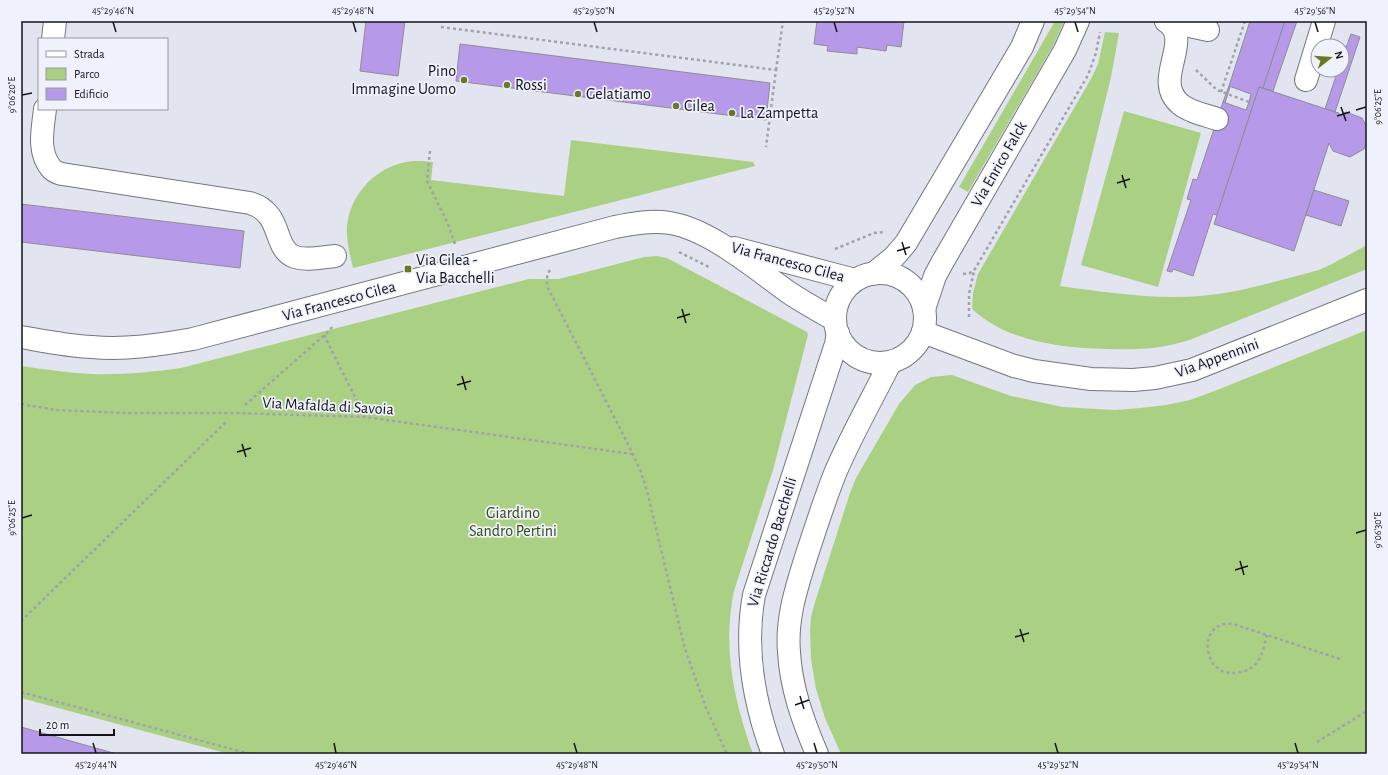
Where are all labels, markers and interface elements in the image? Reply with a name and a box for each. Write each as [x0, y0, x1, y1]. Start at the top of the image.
text: 45°29'46"N [92, 6, 134, 16]
text: 45°29'48"N [332, 6, 374, 16]
text: 45°29'50"N [573, 6, 615, 16]
text: 45°29'52"N [813, 6, 855, 16]
text: 45°29'54"N [1054, 6, 1096, 16]
text: 45°29'56"N [1294, 6, 1336, 16]
legend [38, 38, 168, 110]
north arrow [1310, 38, 1350, 78]
text: Strada [74, 48, 105, 60]
text: N [1333, 50, 1345, 60]
place label: Pino Immagine Uomo [351, 63, 456, 97]
text: Parco [74, 68, 100, 80]
marker: Pino Immagine Uomo [459, 75, 469, 85]
text: 9°06'20"E [7, 76, 17, 113]
place label: Rossi [515, 77, 547, 93]
marker: Rossi [502, 80, 512, 90]
place label: Gelatiamo [586, 86, 651, 102]
text: Edificio [74, 88, 109, 100]
marker: Gelatiamo [573, 89, 583, 99]
text: 9°06'25"E [1373, 89, 1383, 125]
place label: Cilea [684, 98, 715, 114]
marker: Cilea [671, 101, 681, 111]
place label: La Zampetta [740, 105, 818, 121]
marker: La Zampetta [727, 108, 737, 118]
street label: Via Enrico Falck [968, 118, 1030, 209]
street label: Via Francesco Cilea [730, 239, 846, 285]
place label: Via Cilea - Via Bacchelli [416, 252, 495, 286]
marker: Via Cilea - Via Bacchelli [403, 264, 413, 274]
street label: Via Francesco Cilea [281, 278, 397, 324]
street label: Via Appennini [1173, 335, 1261, 381]
street label: Via Mafalda di Savoia [262, 395, 394, 417]
street label: Via Riccardo Bacchelli [745, 475, 799, 609]
text: 9°06'25"E [7, 500, 17, 536]
park label: Giardino Sandro Pertini [469, 505, 557, 539]
text: 9°06'30"E [1373, 512, 1383, 548]
scale bar [40, 711, 114, 737]
text: 20 m [46, 719, 69, 731]
text: 45°29'44"N [75, 760, 117, 770]
text: 45°29'46"N [315, 760, 357, 770]
text: 45°29'48"N [556, 760, 598, 770]
text: 45°29'50"N [796, 760, 838, 770]
text: 45°29'52"N [1037, 760, 1079, 770]
text: 45°29'54"N [1277, 760, 1319, 770]

